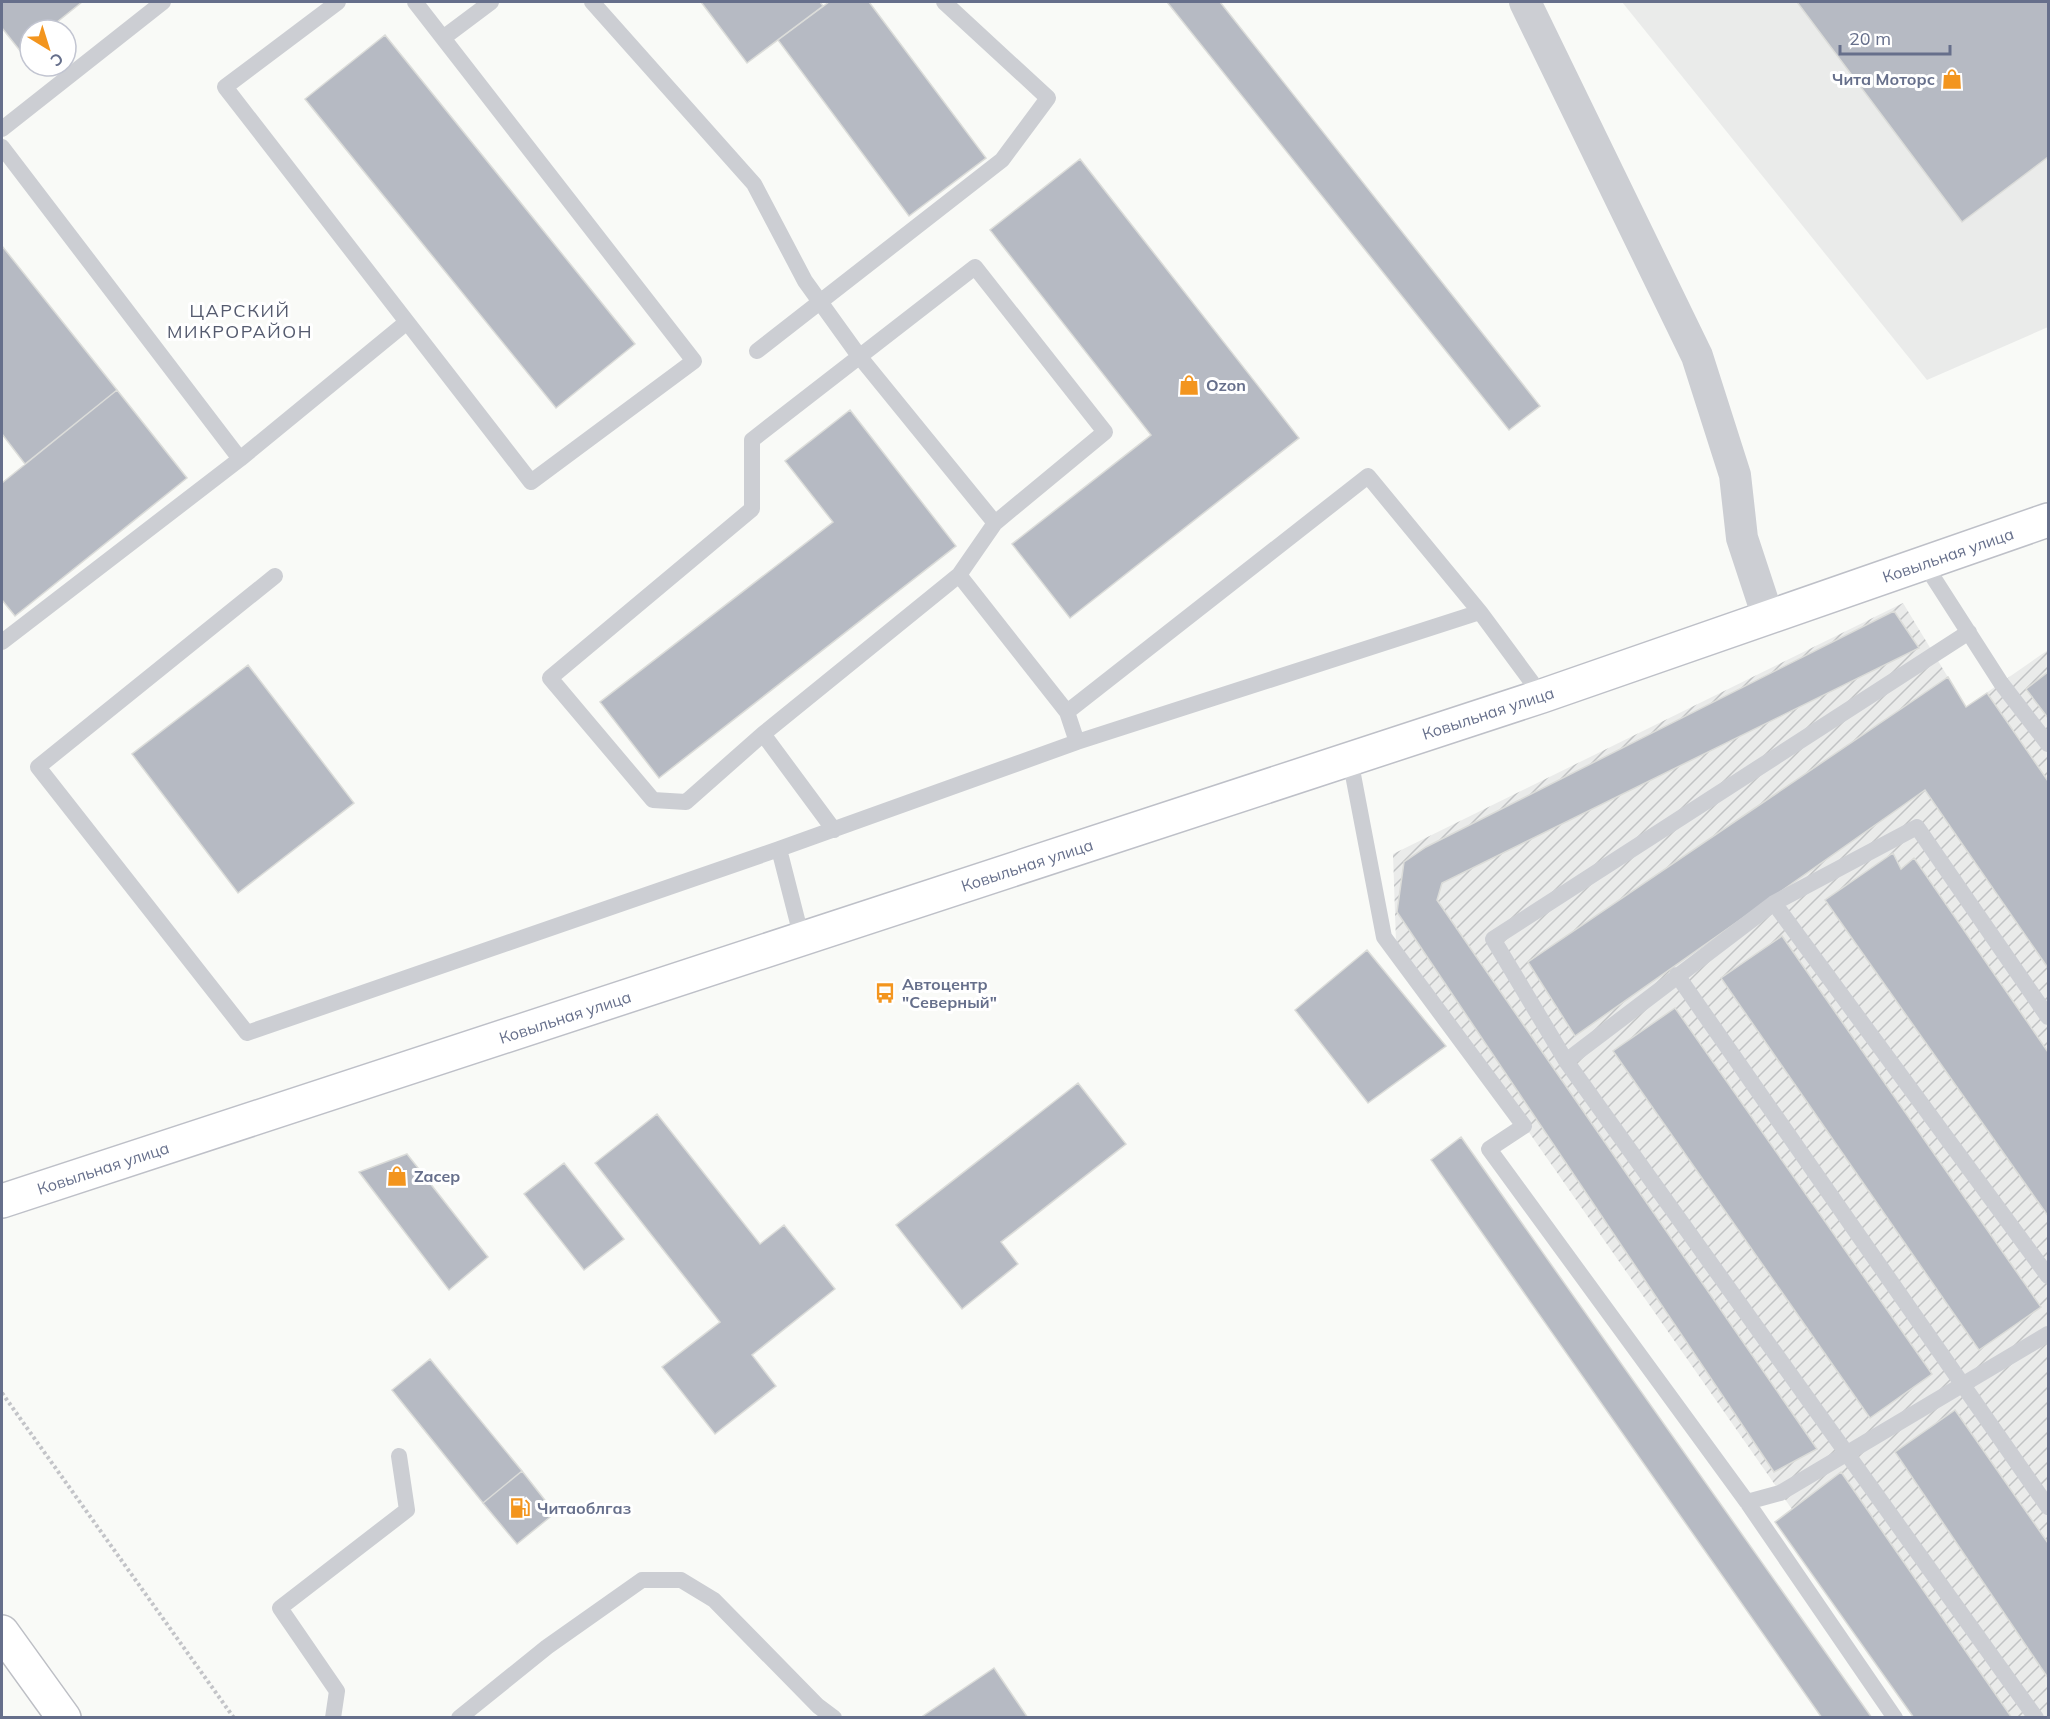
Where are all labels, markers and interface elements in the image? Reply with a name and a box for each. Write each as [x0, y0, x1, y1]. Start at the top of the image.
north arrow [18, 18, 78, 78]
scale bar [1840, 18, 1950, 56]
text: 20 m [1849, 27, 1891, 50]
text: С [47, 49, 68, 71]
shop icon: Чита Моторс [1940, 67, 1964, 91]
place label: Чита Моторс [1832, 69, 1935, 89]
district label: ЦАРСКИЙ МИКРОРАЙОН [167, 299, 313, 343]
shop icon: Ozon [1177, 373, 1201, 397]
place label: Ozon [1206, 375, 1246, 395]
street label: Ковыльная улица [1880, 523, 2016, 587]
street label: Ковыльная улица [1419, 682, 1557, 744]
street label: Ковыльная улица [958, 834, 1096, 896]
place label: Автоцентр "Северный" [902, 974, 997, 1012]
bus stop icon: Автоцентр "Северный" [873, 981, 897, 1005]
street label: Ковыльная улица [496, 986, 634, 1048]
street label: Ковыльная улица [34, 1137, 172, 1199]
shop icon: Zacep [385, 1164, 409, 1188]
place label: Zacep [414, 1166, 460, 1186]
fuel station icon: Читаоблгаз [508, 1496, 532, 1520]
place label: Читаоблгаз [537, 1498, 631, 1518]

